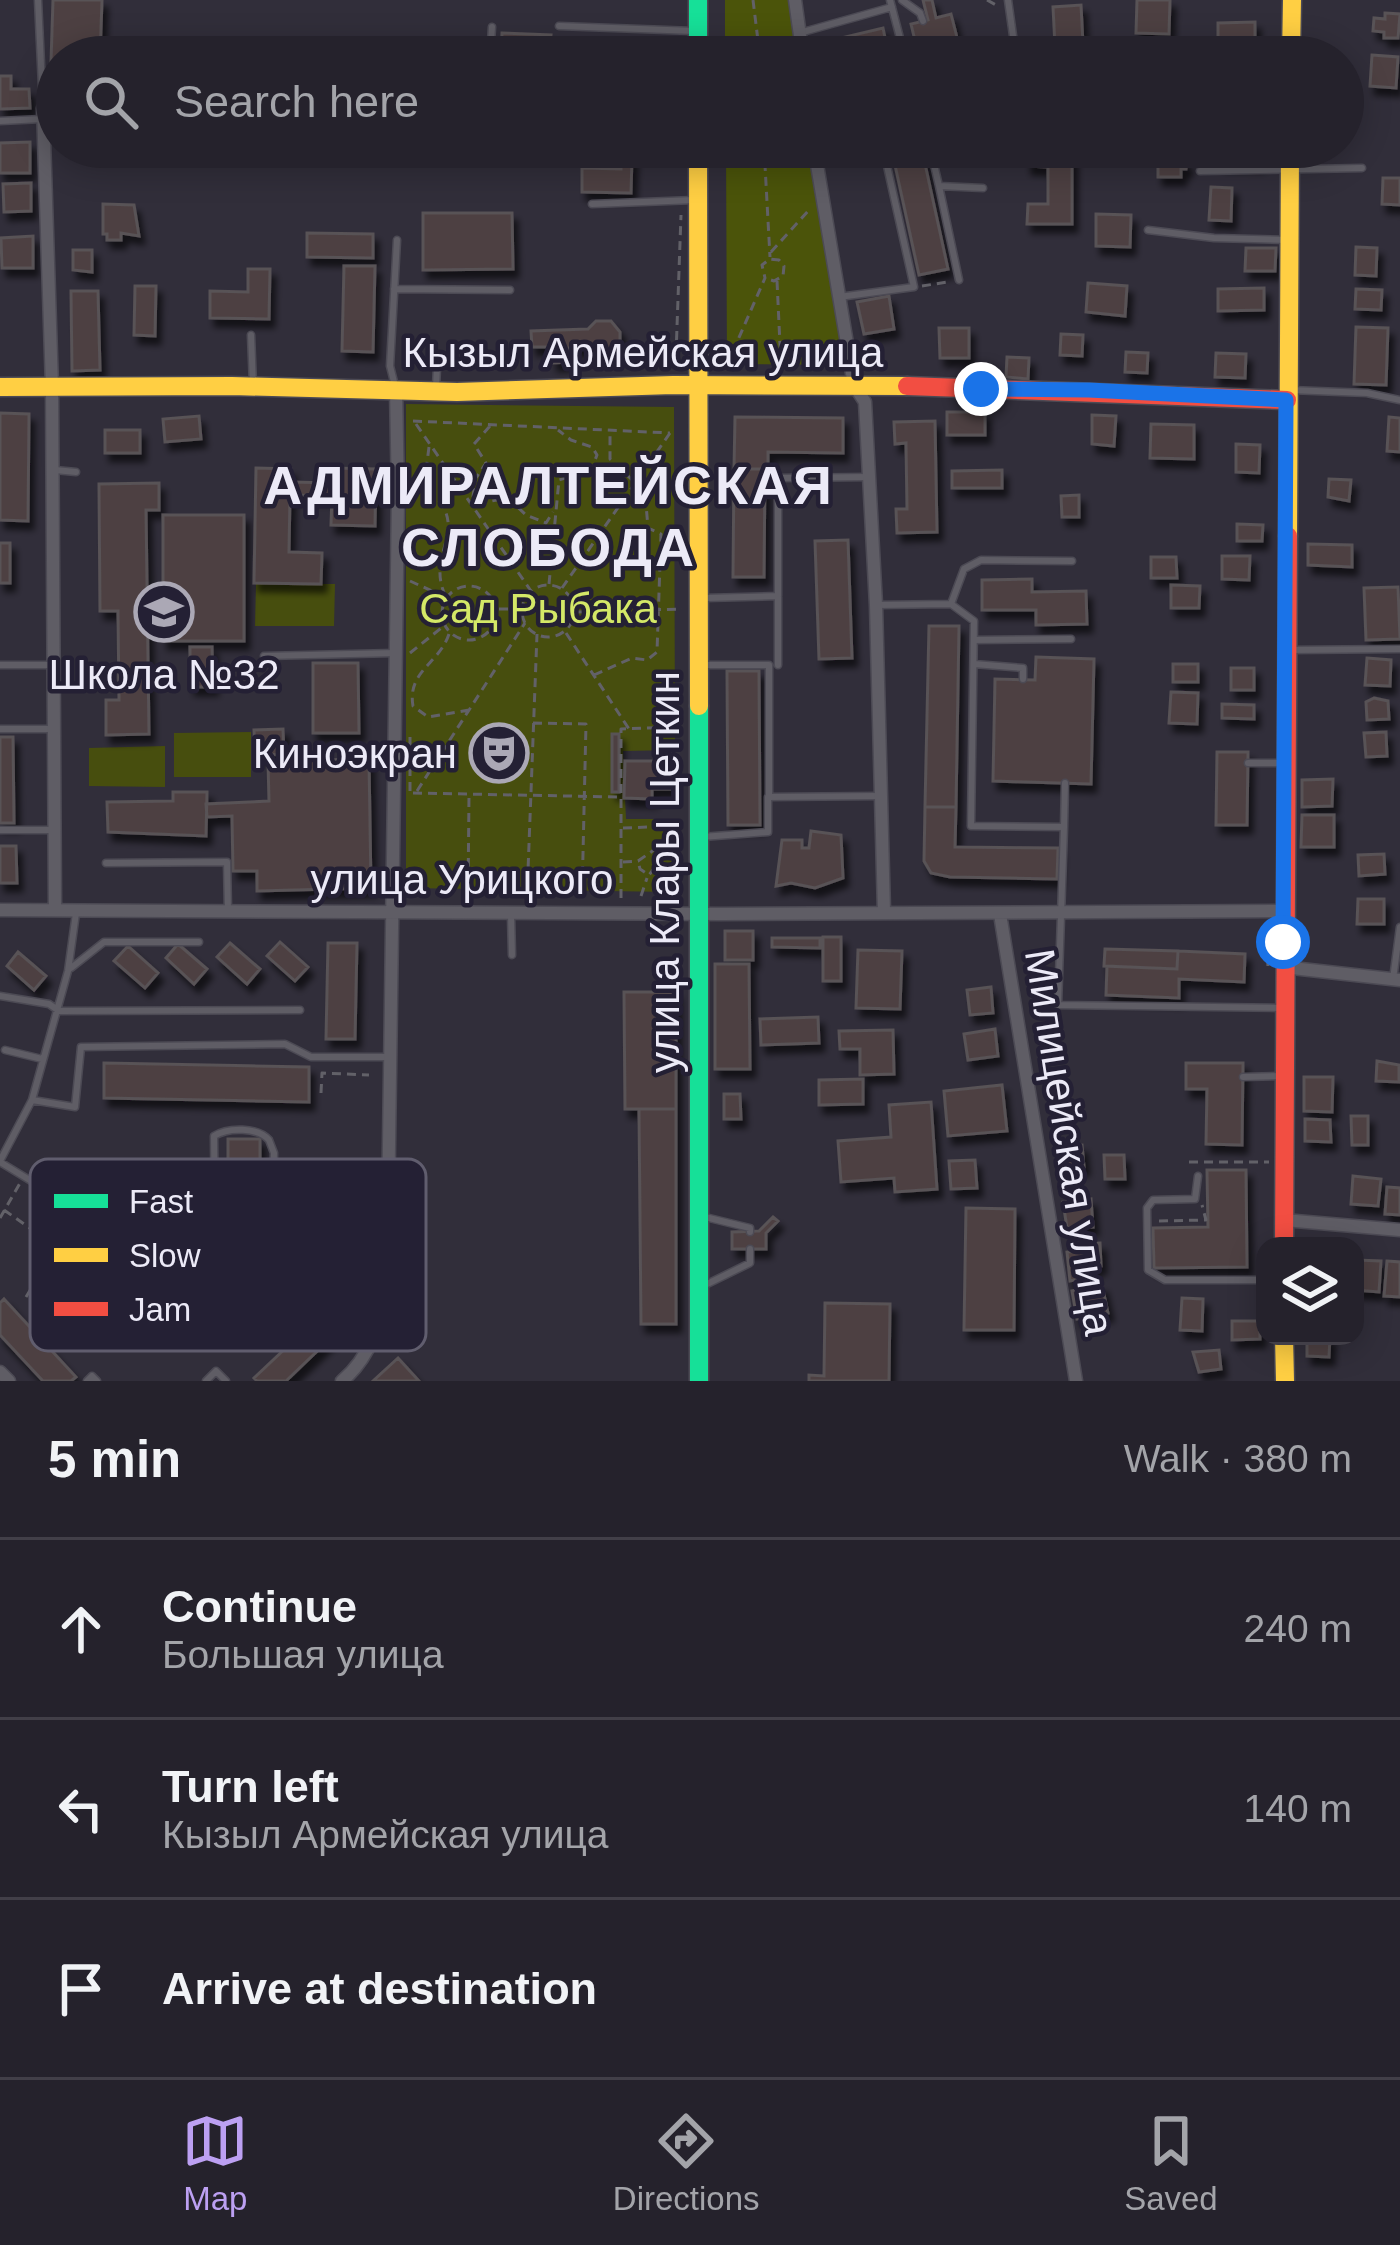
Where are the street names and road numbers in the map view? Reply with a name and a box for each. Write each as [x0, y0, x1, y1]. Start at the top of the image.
street label: Кызыл Армейская улица [403, 329, 884, 376]
street label: улица Клары Цеткин [641, 671, 688, 1073]
street label: улица Урицкого [311, 856, 613, 903]
street label: Милицейская улица [1016, 946, 1123, 1339]

